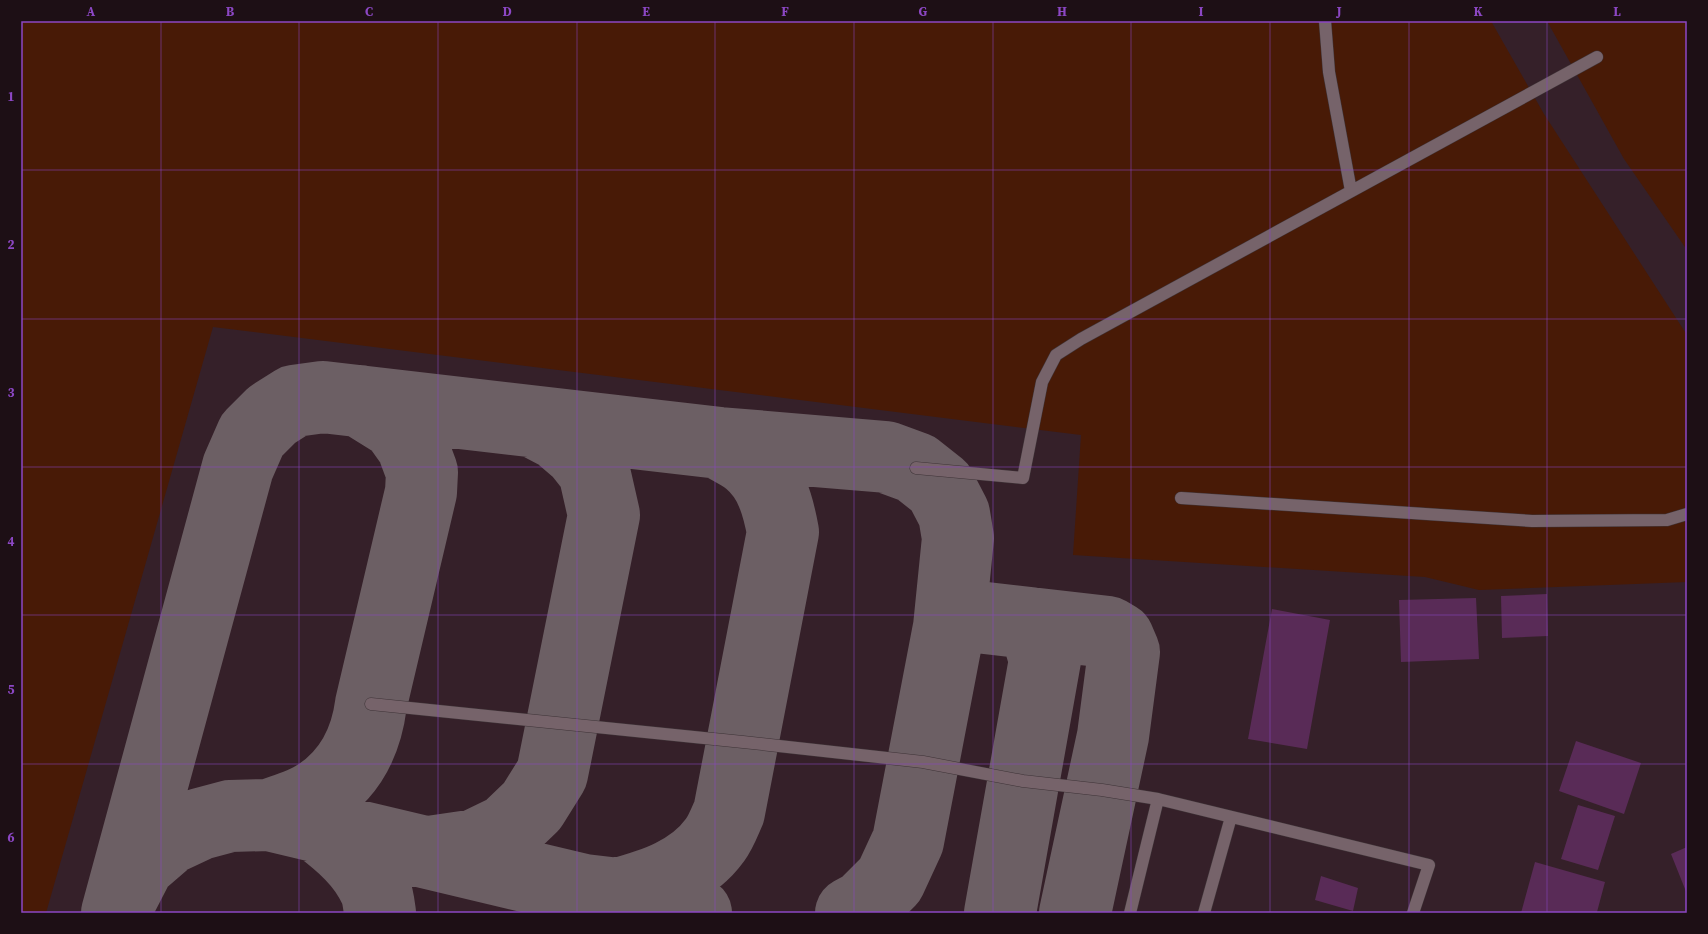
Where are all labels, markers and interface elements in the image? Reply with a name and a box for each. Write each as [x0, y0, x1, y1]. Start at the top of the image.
text: A [87, 3, 96, 20]
text: B [226, 3, 235, 20]
text: C [365, 3, 373, 20]
text: D [502, 3, 512, 20]
text: E [642, 3, 650, 20]
text: F [781, 3, 789, 20]
text: G [919, 3, 928, 20]
text: H [1057, 3, 1067, 20]
text: I [1198, 3, 1204, 20]
text: J [1335, 3, 1342, 20]
text: K [1473, 3, 1483, 20]
text: L [1613, 3, 1621, 20]
text: 1 [7, 88, 15, 105]
text: 2 [7, 236, 15, 253]
text: 3 [7, 384, 15, 401]
text: 4 [7, 533, 15, 550]
text: 5 [7, 681, 15, 698]
text: 6 [7, 829, 15, 846]

